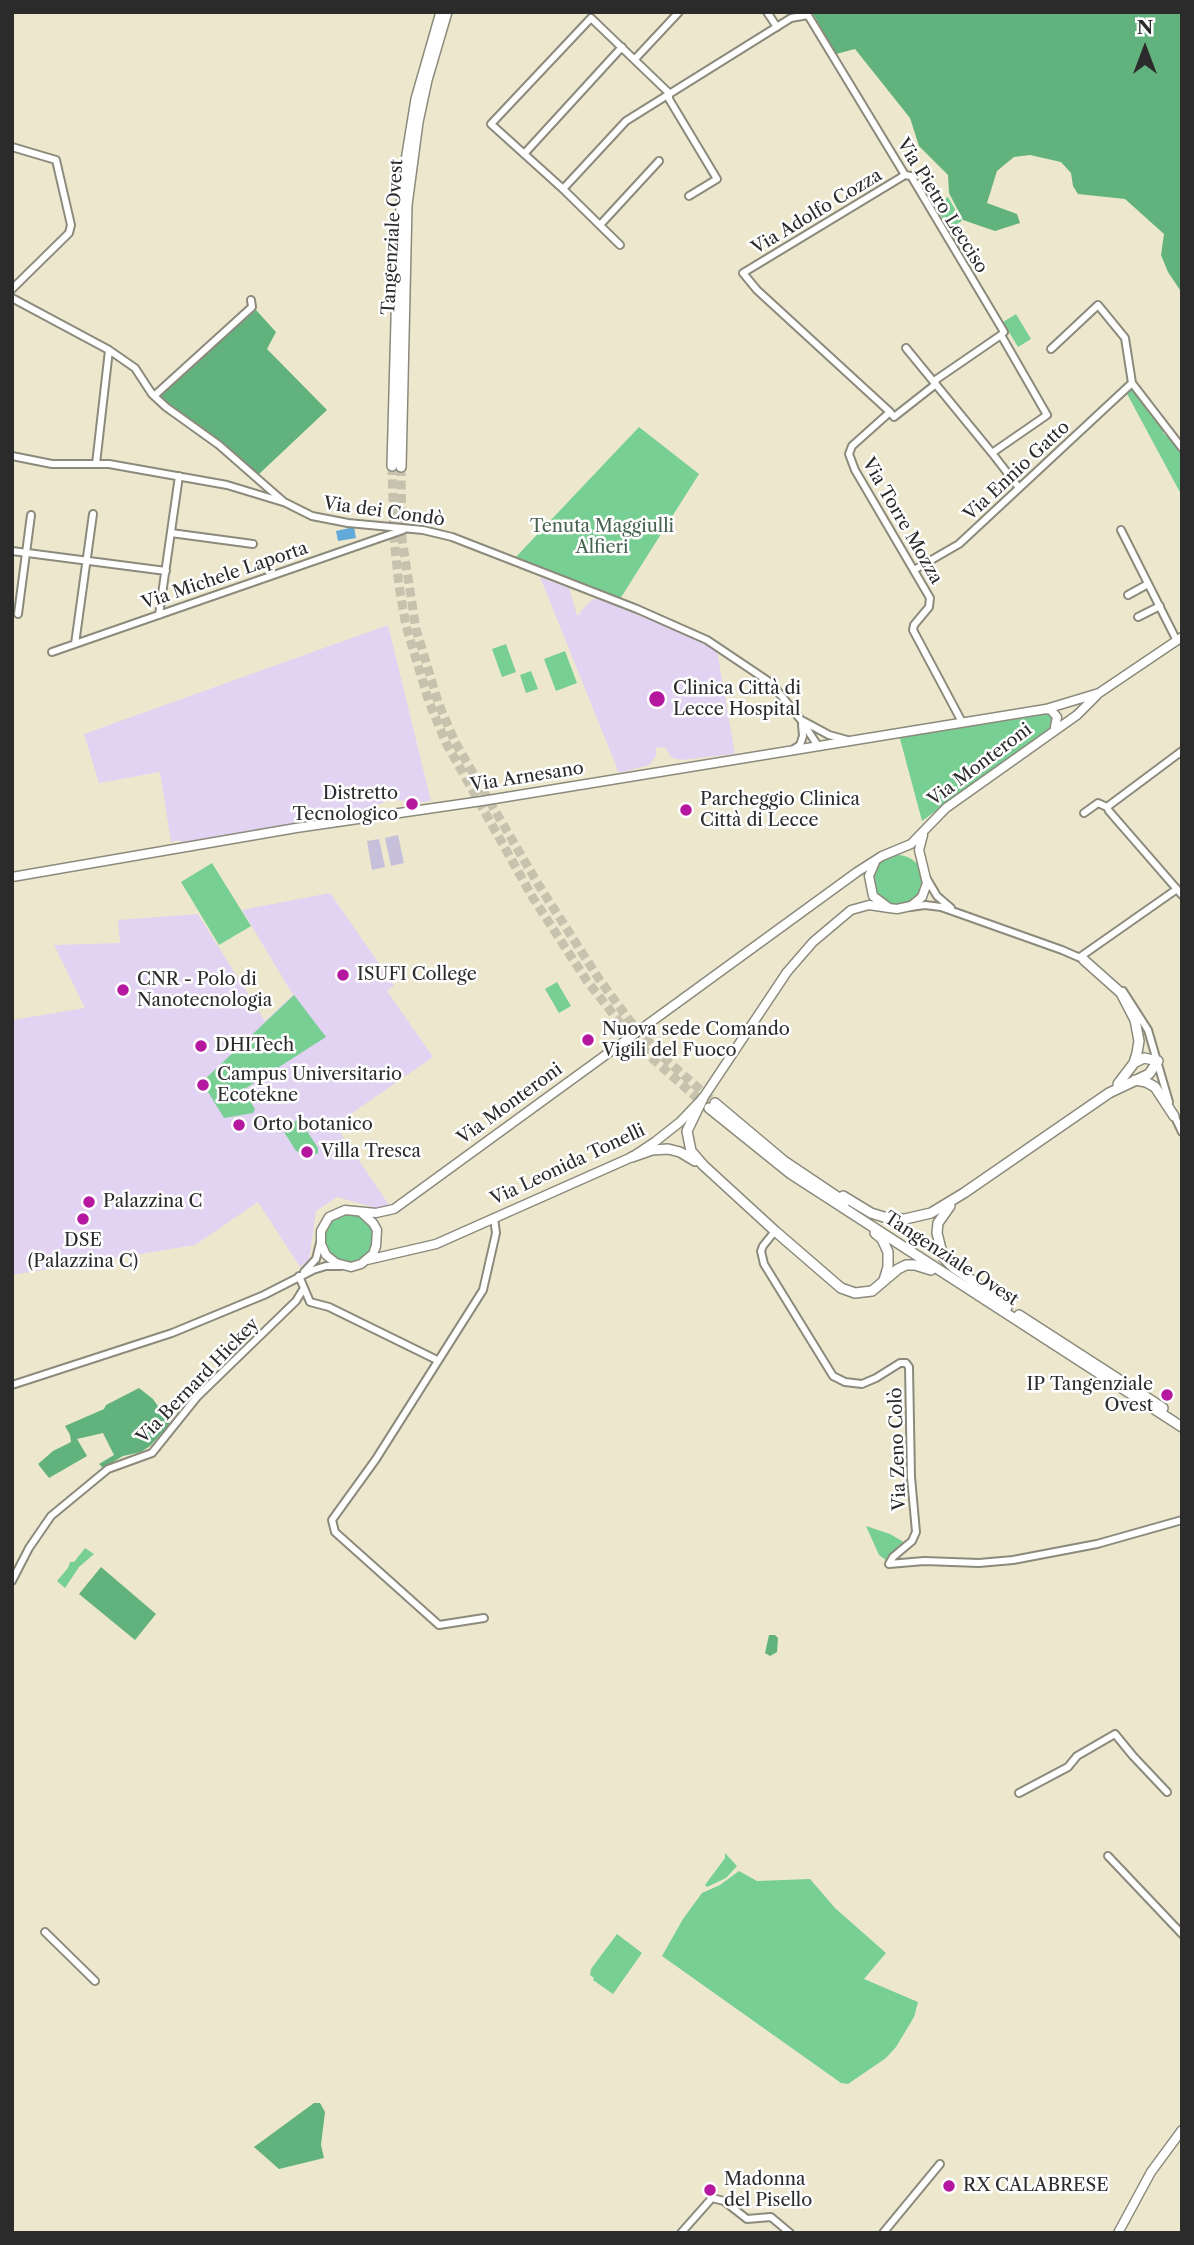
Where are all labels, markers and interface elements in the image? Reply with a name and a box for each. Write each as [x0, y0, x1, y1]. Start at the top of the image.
north arrow [1110, 14, 1180, 84]
text: N [1137, 16, 1153, 39]
street label: Via Pietro Lecciso [892, 135, 992, 277]
street label: Tangenziale Ovest [378, 158, 408, 316]
street label: Via Adolfo Cozza [748, 165, 886, 259]
street label: Via Ennio Gatto [960, 416, 1074, 526]
street label: Via Torre Mozza [857, 454, 947, 588]
street label: Via dei Condò [322, 493, 446, 531]
park label: Tenuta Maggiulli Alfieri [530, 516, 674, 558]
street label: Via Michele Laporta [139, 537, 311, 615]
place label: Clinica Città di Lecce Hospital [673, 678, 801, 720]
marker: Clinica Città di Lecce Hospital [647, 689, 667, 709]
street label: Via Monteroni [924, 719, 1036, 811]
street label: Via Arnesano [469, 757, 585, 797]
place label: Distretto Tecnologico [293, 783, 398, 826]
place label: Parcheggio Clinica Città di Lecce [700, 789, 860, 832]
marker: Distretto Tecnologico [404, 796, 420, 812]
marker: Parcheggio Clinica Città di Lecce [678, 802, 694, 818]
place label: ISUFI College [357, 964, 477, 986]
marker: ISUFI College [335, 967, 351, 983]
place label: CNR - Polo di Nanotecnologia [137, 969, 272, 1012]
marker: CNR - Polo di Nanotecnologia [115, 982, 131, 998]
place label: Nuova sede Comando Vigili del Fuoco [602, 1019, 790, 1062]
marker: Nuova sede Comando Vigili del Fuoco [580, 1032, 596, 1048]
place label: DHITech [215, 1035, 294, 1057]
marker: DHITech [193, 1038, 209, 1054]
street label: Via Monteroni [453, 1059, 567, 1149]
place label: Campus Universitario Ecotekne [217, 1064, 402, 1106]
marker: Campus Universitario Ecotekne [195, 1077, 211, 1093]
place label: Orto botanico [253, 1114, 373, 1136]
marker: Orto botanico [231, 1117, 247, 1133]
street label: Via Leonida Tonelli [487, 1120, 649, 1210]
place label: Villa Tresca [321, 1141, 421, 1163]
marker: Villa Tresca [299, 1144, 315, 1160]
place label: Palazzina C [103, 1191, 202, 1213]
marker: Palazzina C [81, 1194, 97, 1210]
street label: Tangenziale Ovest [880, 1207, 1022, 1311]
marker: DSE (Palazzina C) [75, 1211, 91, 1227]
place label: DSE (Palazzina C) [28, 1230, 138, 1272]
street label: Via Bernard Hickey [132, 1314, 264, 1448]
place label: IP Tangenziale Ovest [1027, 1374, 1153, 1416]
street label: Via Zeno Colò [885, 1387, 911, 1511]
marker: IP Tangenziale Ovest [1159, 1387, 1175, 1403]
place label: Madonna del Pisello [724, 2169, 812, 2212]
place label: RX CALABRESE [963, 2175, 1109, 2197]
marker: RX CALABRESE [941, 2178, 957, 2194]
marker: Madonna del Pisello [702, 2182, 718, 2198]

